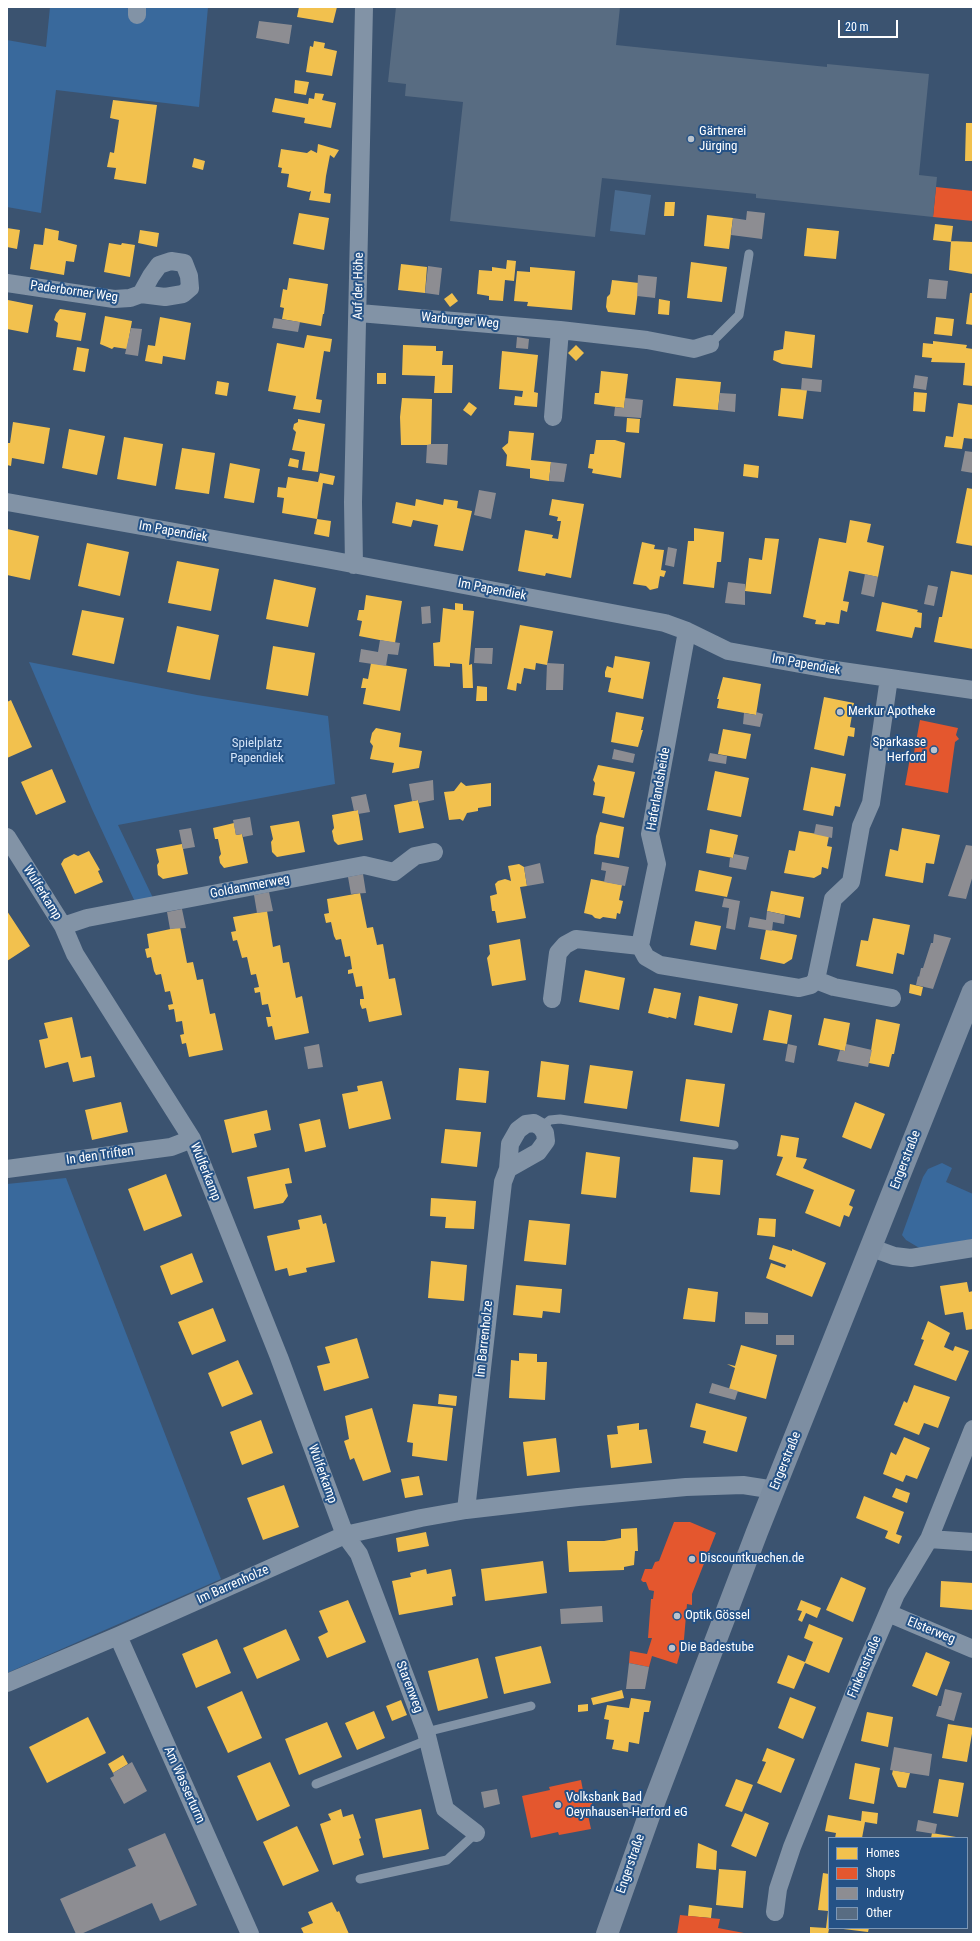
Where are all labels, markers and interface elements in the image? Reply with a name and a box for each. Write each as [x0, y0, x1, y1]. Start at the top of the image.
scale bar [840, 12, 900, 38]
text: 20 m [845, 20, 869, 34]
place label: Gärtnerei Jürging [699, 124, 746, 155]
marker: Gärtnerei Jürging [686, 134, 696, 144]
street label: Auf der Höhe [351, 252, 367, 320]
street label: Paderborner Weg [29, 278, 119, 306]
street label: Warburger Weg [420, 310, 500, 332]
street label: Im Papendiek [137, 518, 209, 546]
street label: Im Papendiek [456, 576, 528, 604]
street label: Im Papendiek [770, 651, 842, 679]
place label: Merkur Apotheke [848, 704, 935, 720]
marker: Merkur Apotheke [835, 707, 845, 717]
place label: Sparkasse Herford [873, 735, 926, 766]
park label: Spielplatz Papendiek [230, 736, 284, 767]
marker: Sparkasse Herford [929, 745, 939, 755]
street label: Haferlandsheide [644, 746, 674, 832]
street label: Wulferkamp [19, 863, 65, 923]
street label: Goldammerweg [209, 872, 291, 902]
street label: Engerstraße [888, 1128, 924, 1192]
street label: Wulferkamp [186, 1141, 224, 1203]
street label: In den Triften [65, 1144, 135, 1168]
street label: Im Barrenholze [473, 1300, 497, 1378]
street label: Engerstraße [767, 1429, 805, 1493]
street label: Wulferkamp [304, 1443, 340, 1505]
place label: Discountkuechen.de [700, 1551, 804, 1567]
marker: Discountkuechen.de [687, 1554, 697, 1564]
street label: Im Barrenholze [195, 1562, 271, 1608]
place label: Optik Gössel [685, 1608, 750, 1624]
marker: Optik Gössel [672, 1611, 682, 1621]
street label: Elsterweg [905, 1614, 957, 1648]
street label: Finkenstraße [845, 1633, 885, 1701]
place label: Die Badestube [680, 1640, 754, 1656]
marker: Die Badestube [667, 1643, 677, 1653]
street label: Starenweg [392, 1659, 426, 1715]
street label: Am Wasserturm [160, 1744, 208, 1826]
place label: Volksbank Bad Oeynhausen-Herford eG [566, 1790, 688, 1821]
marker: Volksbank Bad Oeynhausen-Herford eG [553, 1800, 563, 1810]
street label: Engerstraße [614, 1832, 648, 1896]
legend [828, 1837, 968, 1929]
text: Homes [866, 1846, 900, 1860]
text: Shops [866, 1866, 895, 1880]
text: Industry [866, 1886, 904, 1900]
text: Other [866, 1906, 892, 1920]

